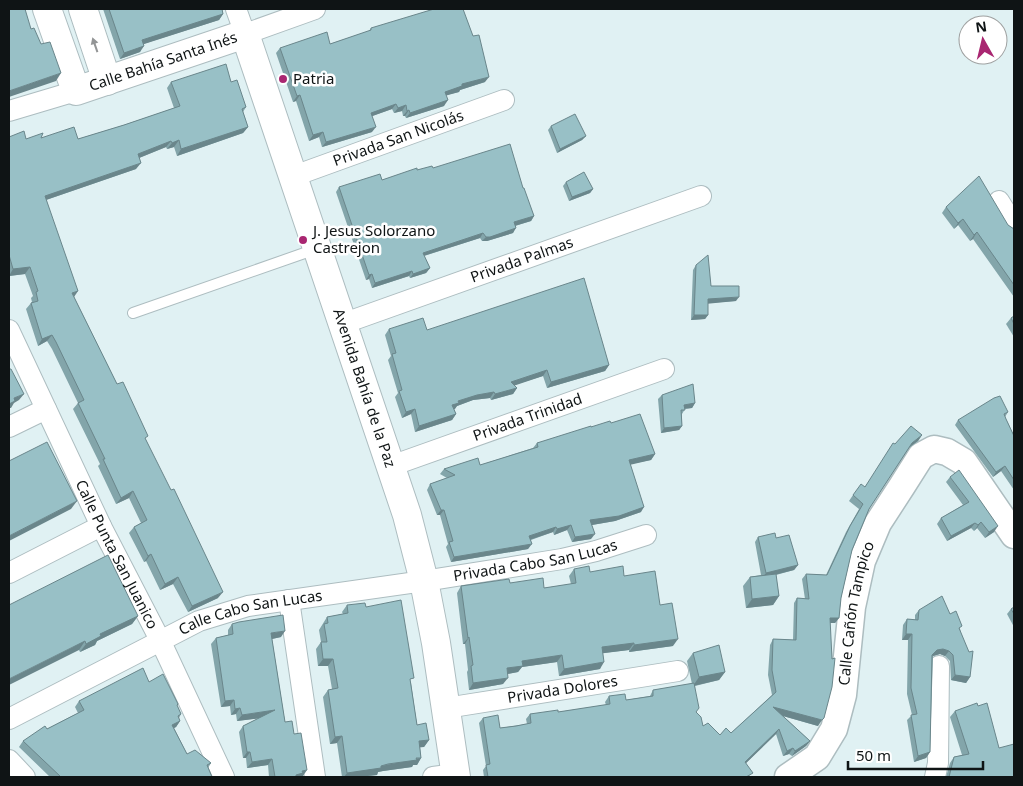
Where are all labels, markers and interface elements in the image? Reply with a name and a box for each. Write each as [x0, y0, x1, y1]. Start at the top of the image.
north arrow [958, 15, 1008, 65]
text: N [974, 16, 988, 37]
street label: Calle Bahía Santa Inés [86, 26, 240, 95]
one-way arrow [91, 37, 99, 52]
place label: Patria [293, 68, 334, 88]
marker: Patria [277, 73, 289, 85]
street label: Privada San Nicolás [330, 104, 466, 170]
place label: J. Jesus Solorzano Castrejon [311, 220, 435, 257]
street label: Privada Palmas [467, 231, 576, 286]
marker: J. Jesus Solorzano Castrejon [297, 234, 309, 246]
street label: Avenida Bahía de la Paz [329, 306, 401, 470]
street label: Privada Trinidad [470, 388, 585, 445]
street label: Calle Punta San Juanico [72, 476, 164, 632]
street label: Privada Cabo San Lucas [452, 534, 620, 585]
street label: Calle Cañón Tampico [833, 538, 878, 686]
street label: Calle Cabo San Lucas [175, 585, 323, 639]
street label: Privada Dolores [506, 670, 619, 707]
scale bar [848, 738, 983, 770]
text: 50 m [856, 745, 891, 765]

